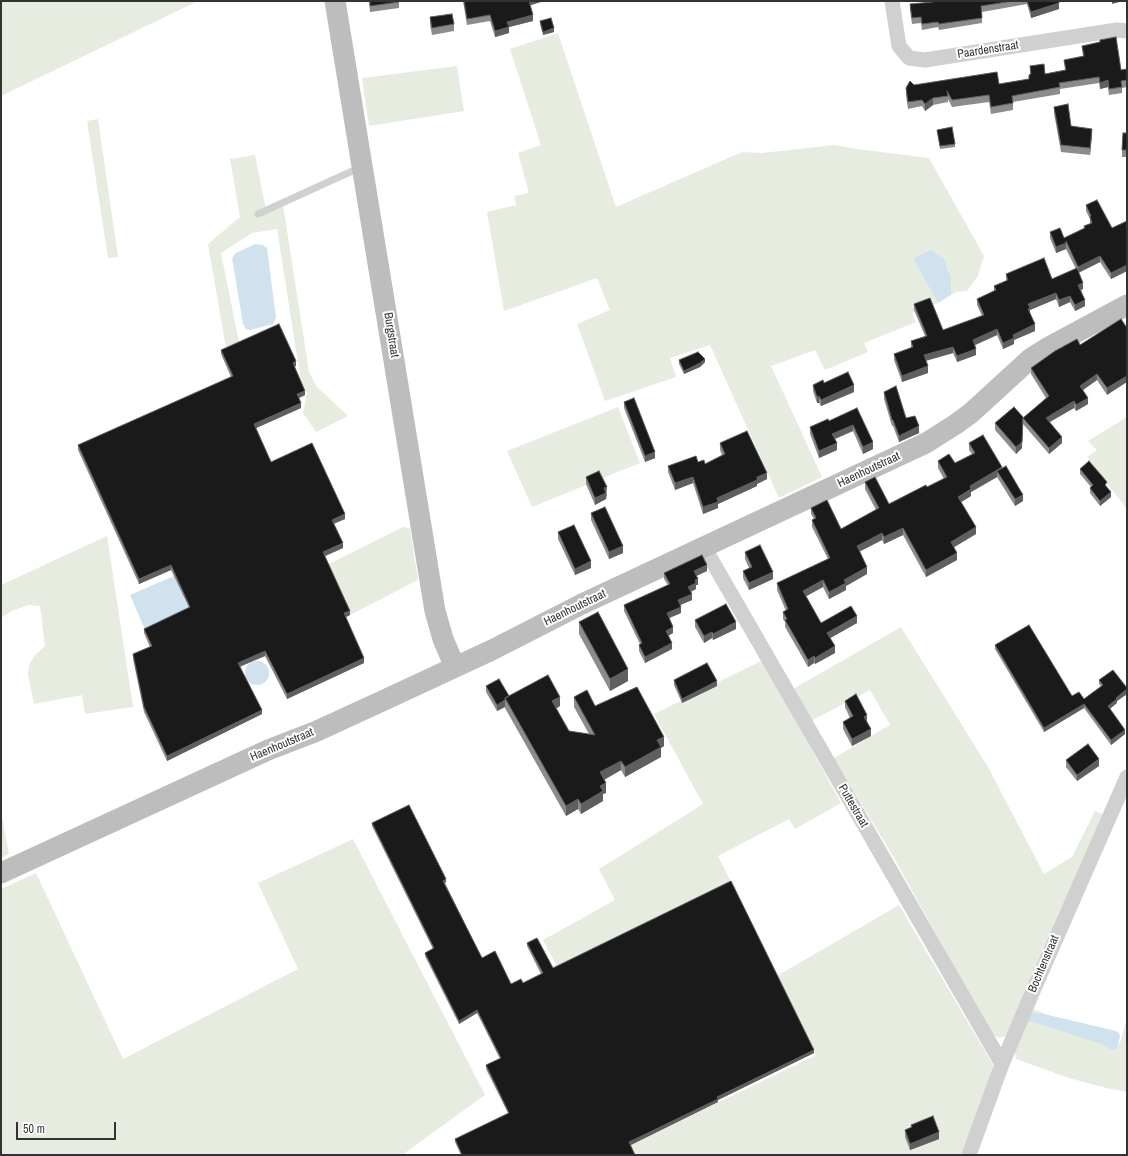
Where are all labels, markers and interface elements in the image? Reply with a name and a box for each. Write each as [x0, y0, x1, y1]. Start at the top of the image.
street label: Paardenstraat [956, 38, 1020, 62]
street label: Burgstraat [380, 311, 402, 359]
street label: Haenhoutstraat [835, 449, 903, 491]
street label: Haenhoutstraat [542, 587, 608, 629]
street label: Haenhoutstraat [248, 725, 316, 765]
street label: Puttestraat [835, 782, 871, 830]
street label: Bochtenstraat [1026, 933, 1062, 995]
scale bar [18, 1114, 118, 1140]
text: 50 m [23, 1121, 45, 1137]

